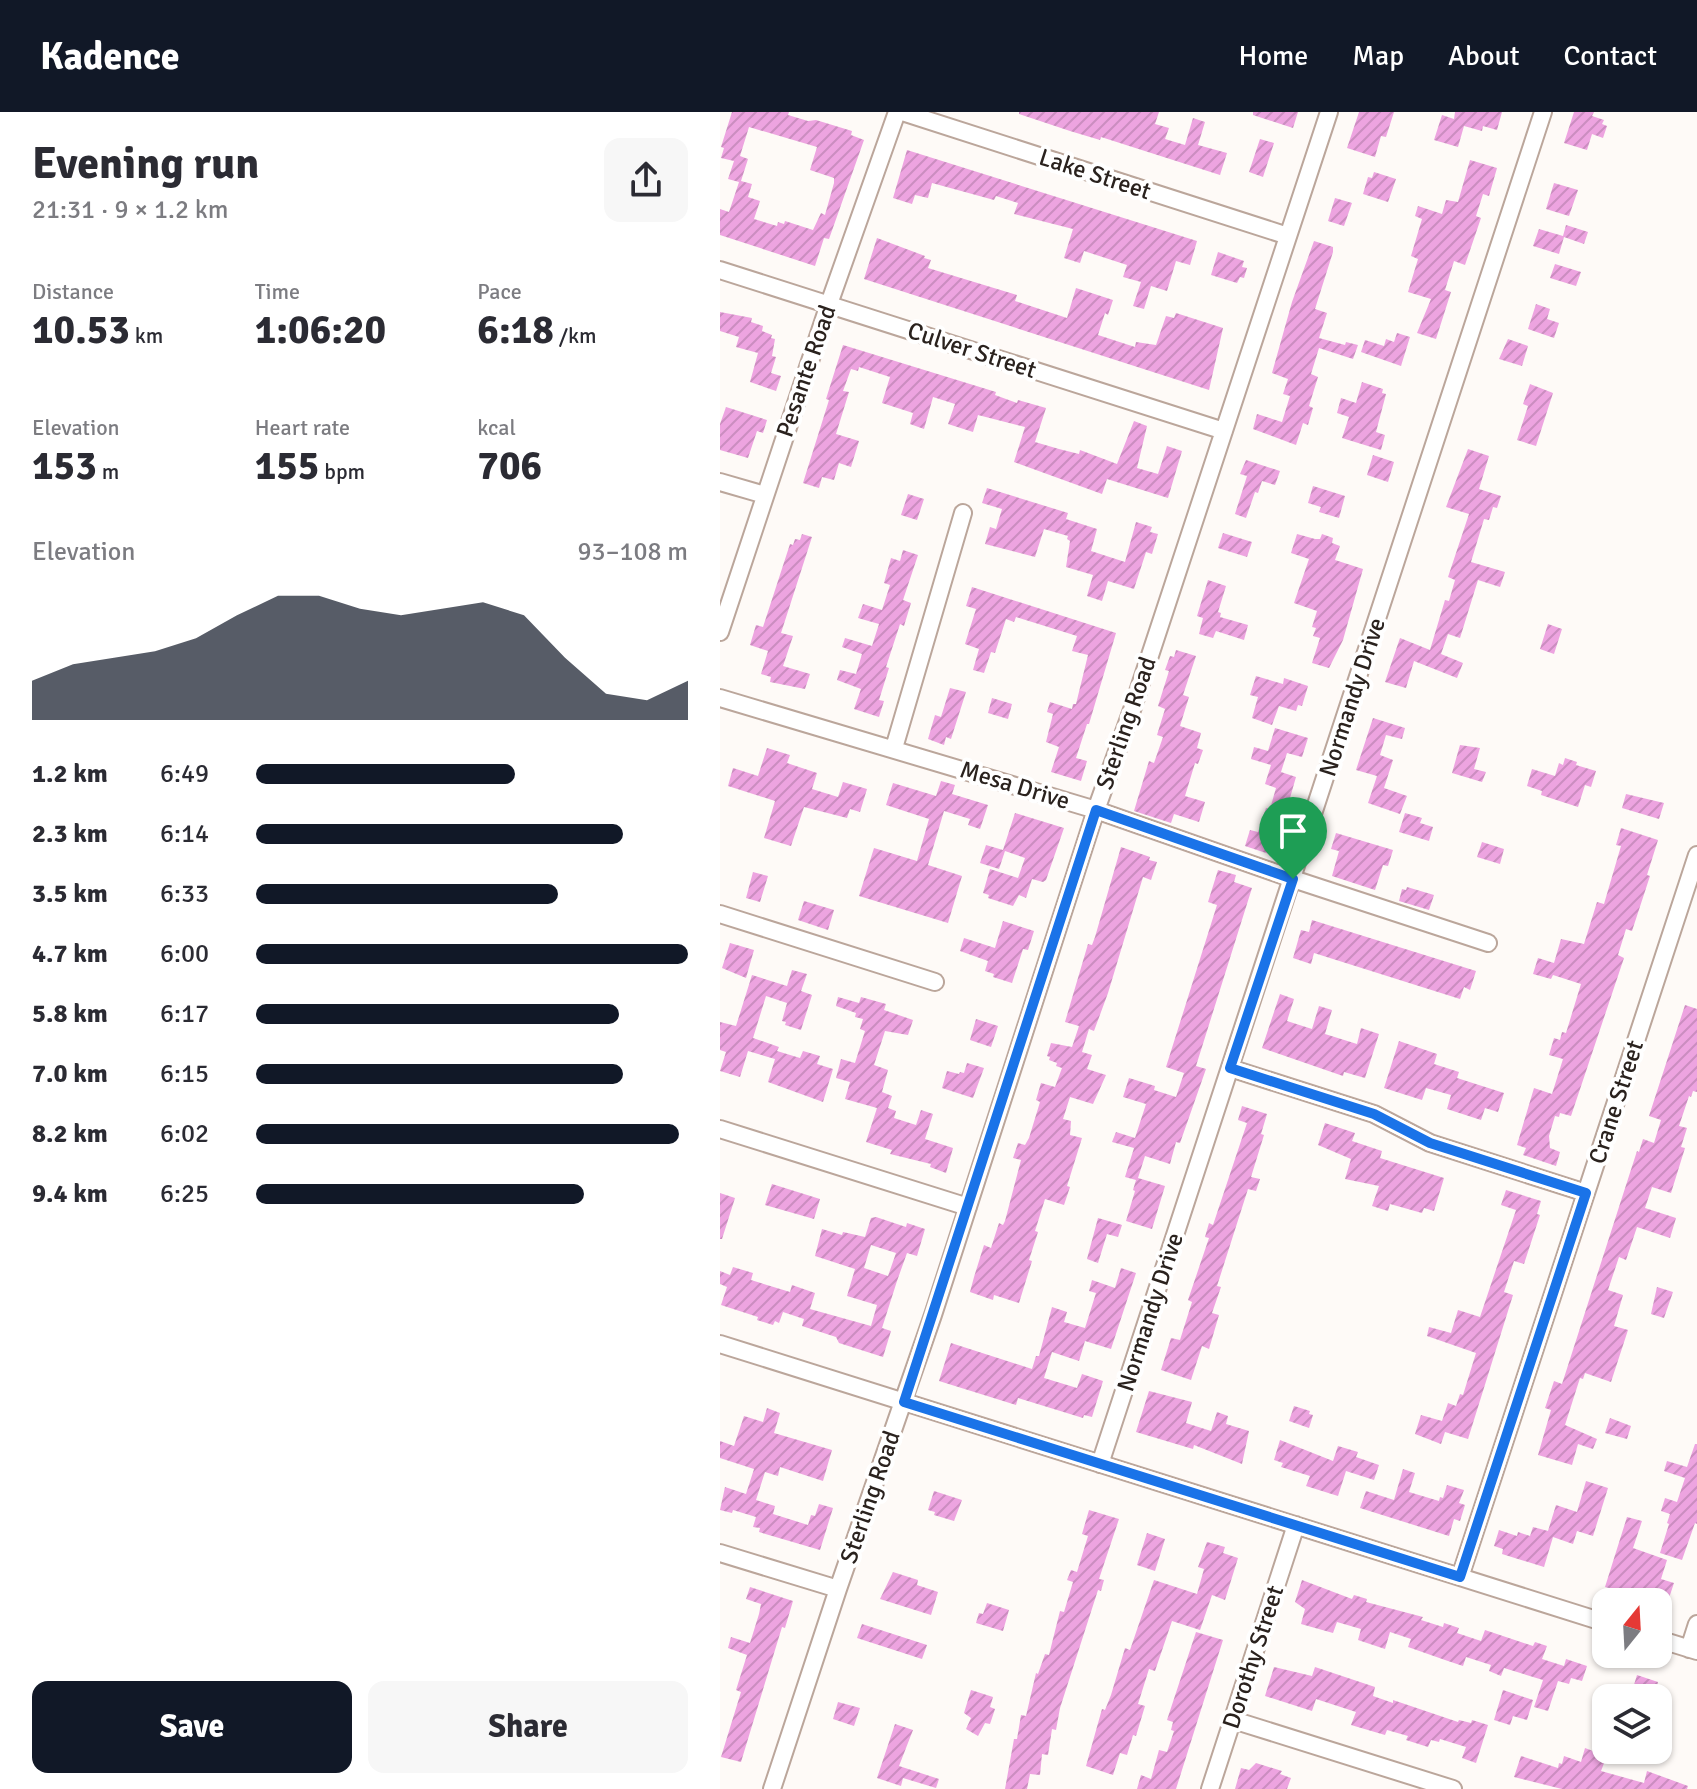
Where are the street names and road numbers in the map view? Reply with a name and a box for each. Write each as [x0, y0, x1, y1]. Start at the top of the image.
street label: Lake Street [1035, 142, 1155, 206]
street label: Pesante Road [769, 301, 843, 441]
street label: Culver Street [904, 315, 1040, 385]
street label: Normandy Drive [1312, 614, 1392, 780]
street label: Sterling Road [1089, 653, 1163, 793]
street label: Mesa Drive [957, 754, 1073, 816]
street label: Crane Street [1582, 1036, 1650, 1168]
street label: Normandy Drive [1110, 1229, 1190, 1395]
street label: Sterling Road [833, 1427, 907, 1567]
street label: Dorothy Street [1216, 1582, 1290, 1732]

